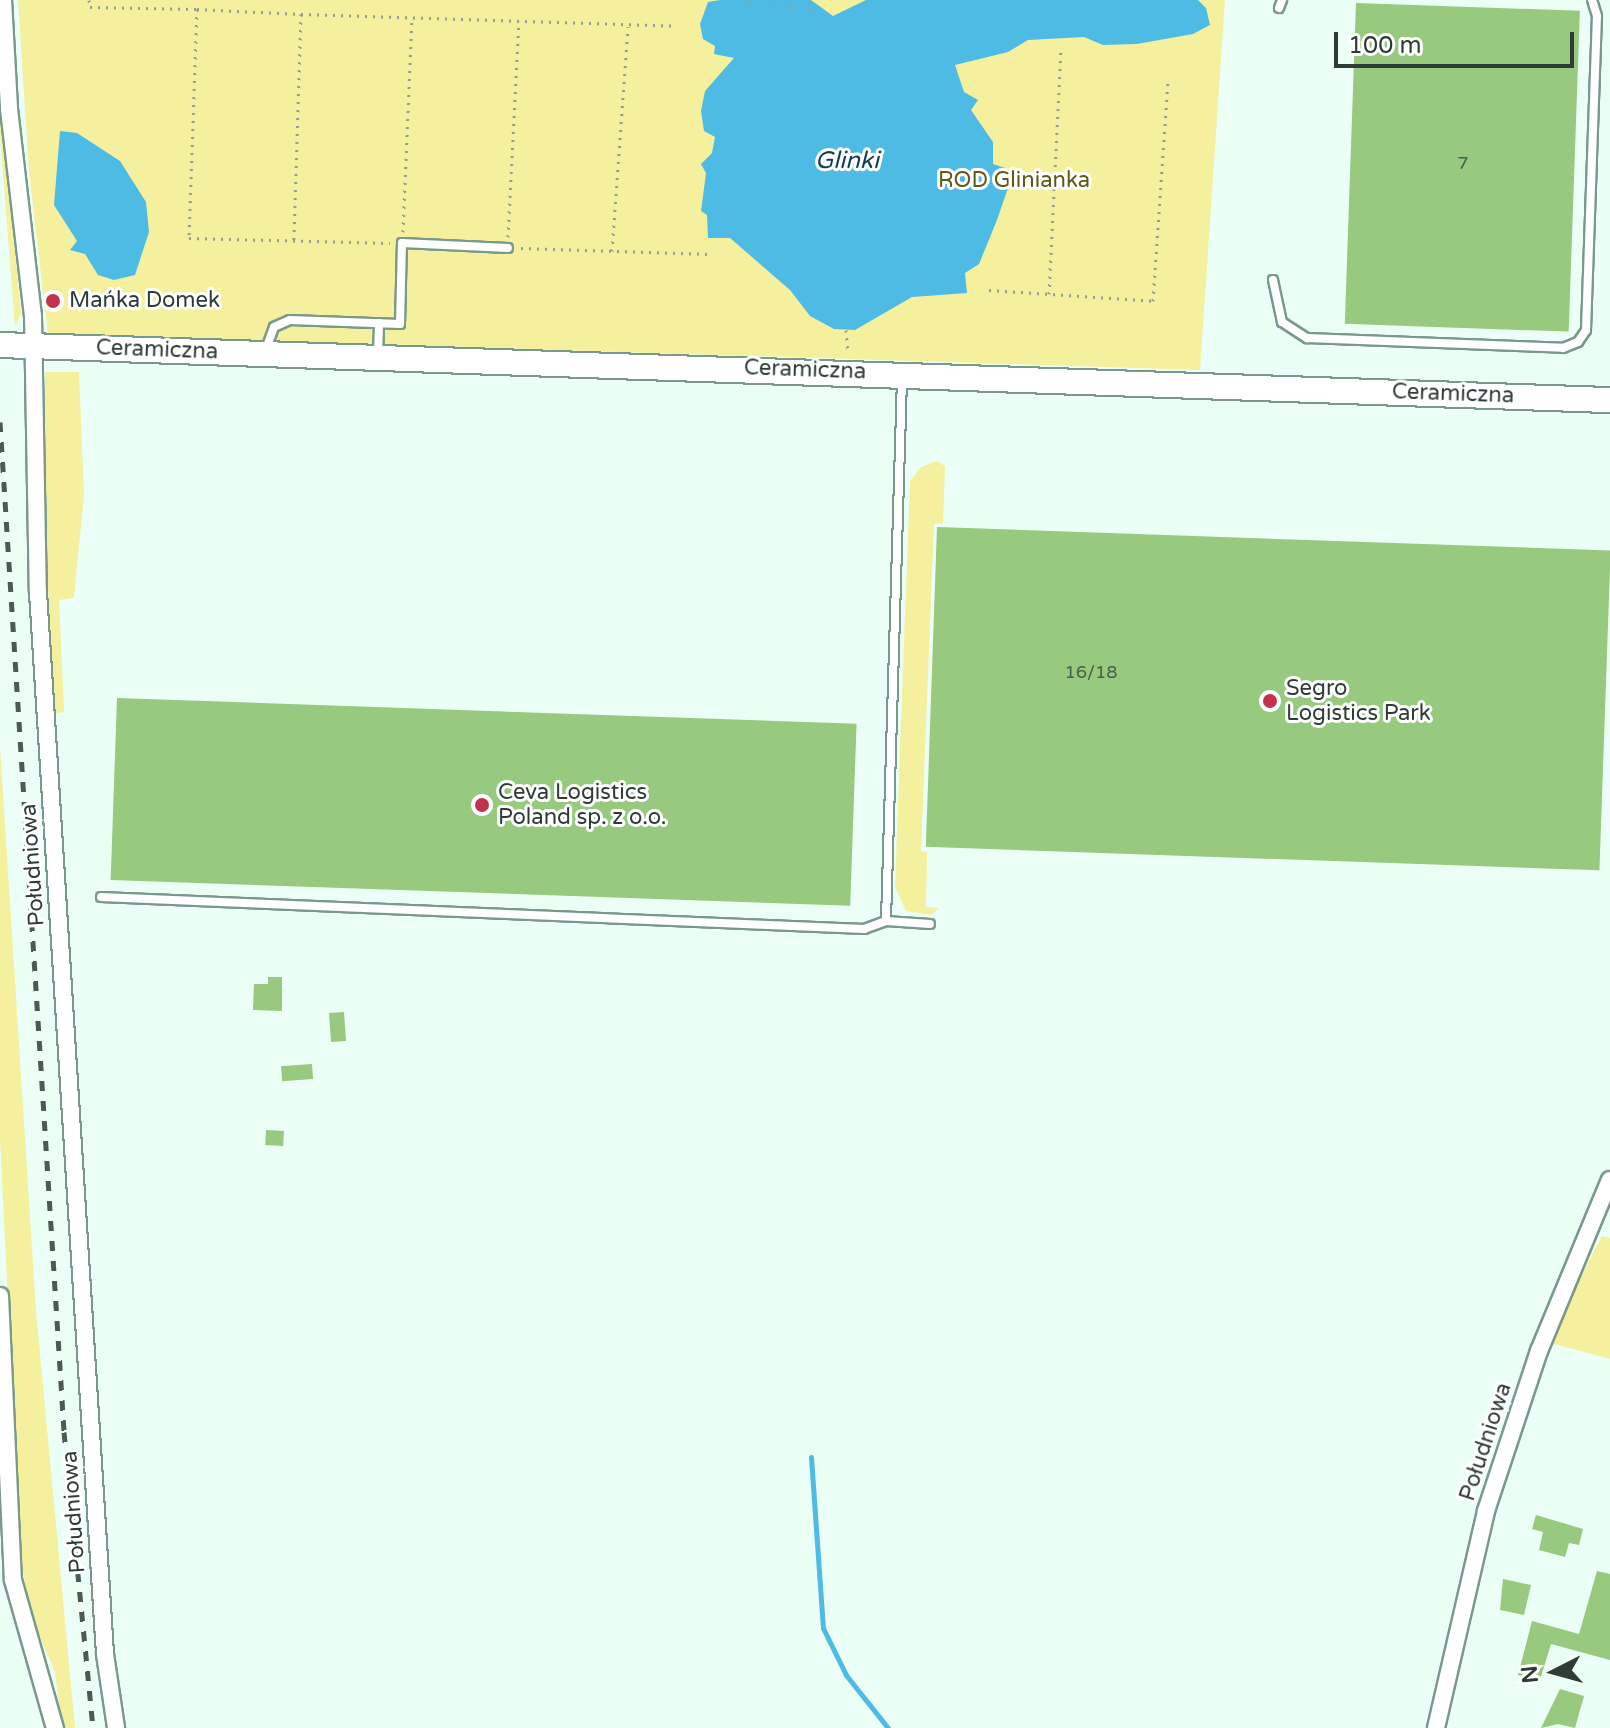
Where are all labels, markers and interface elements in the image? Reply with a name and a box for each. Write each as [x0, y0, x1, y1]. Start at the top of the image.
scale bar [1338, 16, 1578, 66]
text: 100 m [1348, 31, 1422, 60]
water label: Glinki [815, 147, 879, 175]
house number: 7 [1457, 152, 1469, 174]
park label: ROD Glinianka [938, 168, 1090, 194]
place label: Mańka Domek [69, 288, 220, 314]
marker: Mańka Domek [44, 292, 62, 310]
street label: Ceramiczna [95, 335, 219, 365]
street label: Ceramiczna [743, 355, 867, 385]
street label: Ceramiczna [1391, 379, 1515, 409]
house number: 16/18 [1064, 661, 1118, 683]
place label: Segro Logistics Park [1286, 675, 1431, 726]
marker: Segro Logistics Park [1261, 692, 1279, 710]
place label: Ceva Logistics Poland sp. z o.o. [498, 779, 667, 830]
marker: Ceva Logistics Poland sp. z o.o. [473, 796, 491, 814]
street label: Południowa [16, 803, 50, 927]
street label: Południowa [1455, 1380, 1517, 1504]
street label: Południowa [57, 1450, 91, 1574]
north arrow [1514, 1632, 1594, 1712]
text: N [1516, 1664, 1544, 1685]

